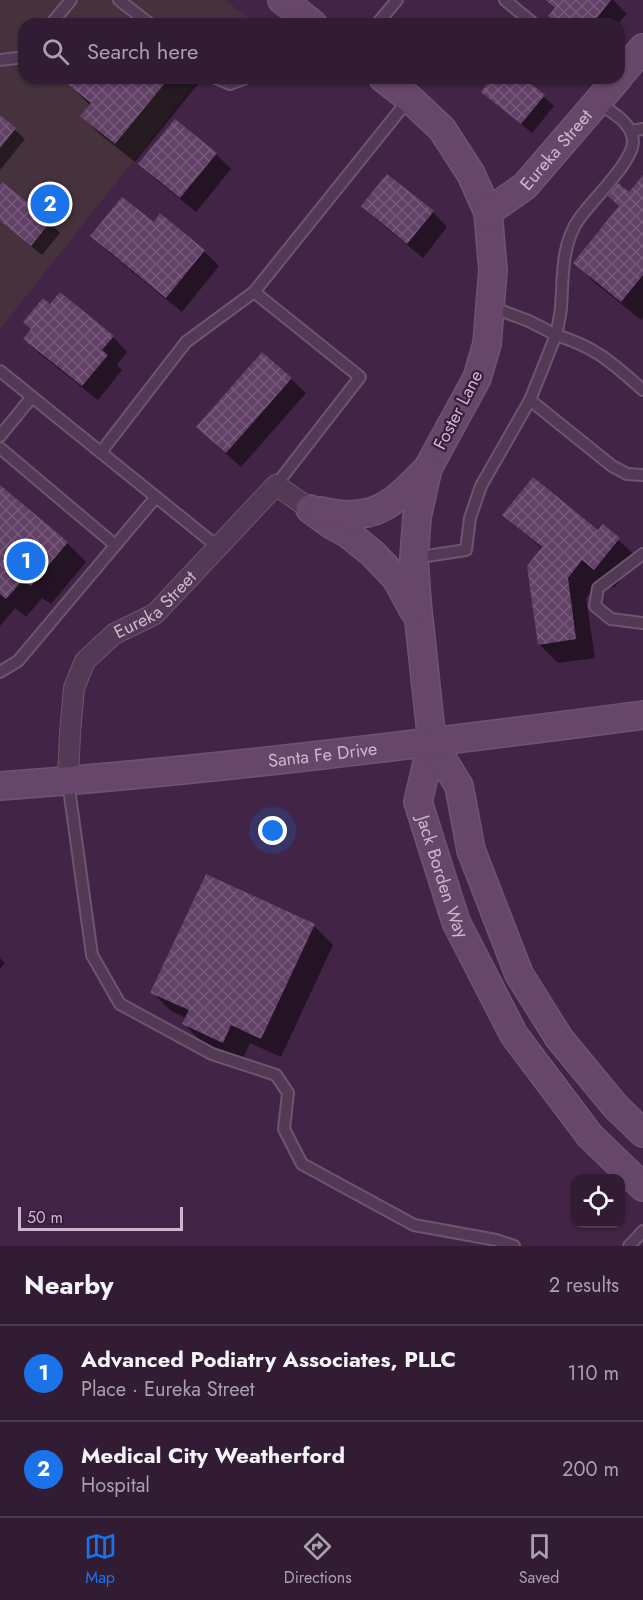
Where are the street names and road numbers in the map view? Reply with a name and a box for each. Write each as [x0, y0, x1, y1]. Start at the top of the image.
street label: Eureka Street [514, 103, 599, 196]
street label: Foster Lane [427, 366, 489, 454]
street label: Eureka Street [109, 564, 203, 645]
street label: Santa Fe Drive [267, 736, 378, 774]
street label: Jack Borden Way [409, 810, 475, 943]

